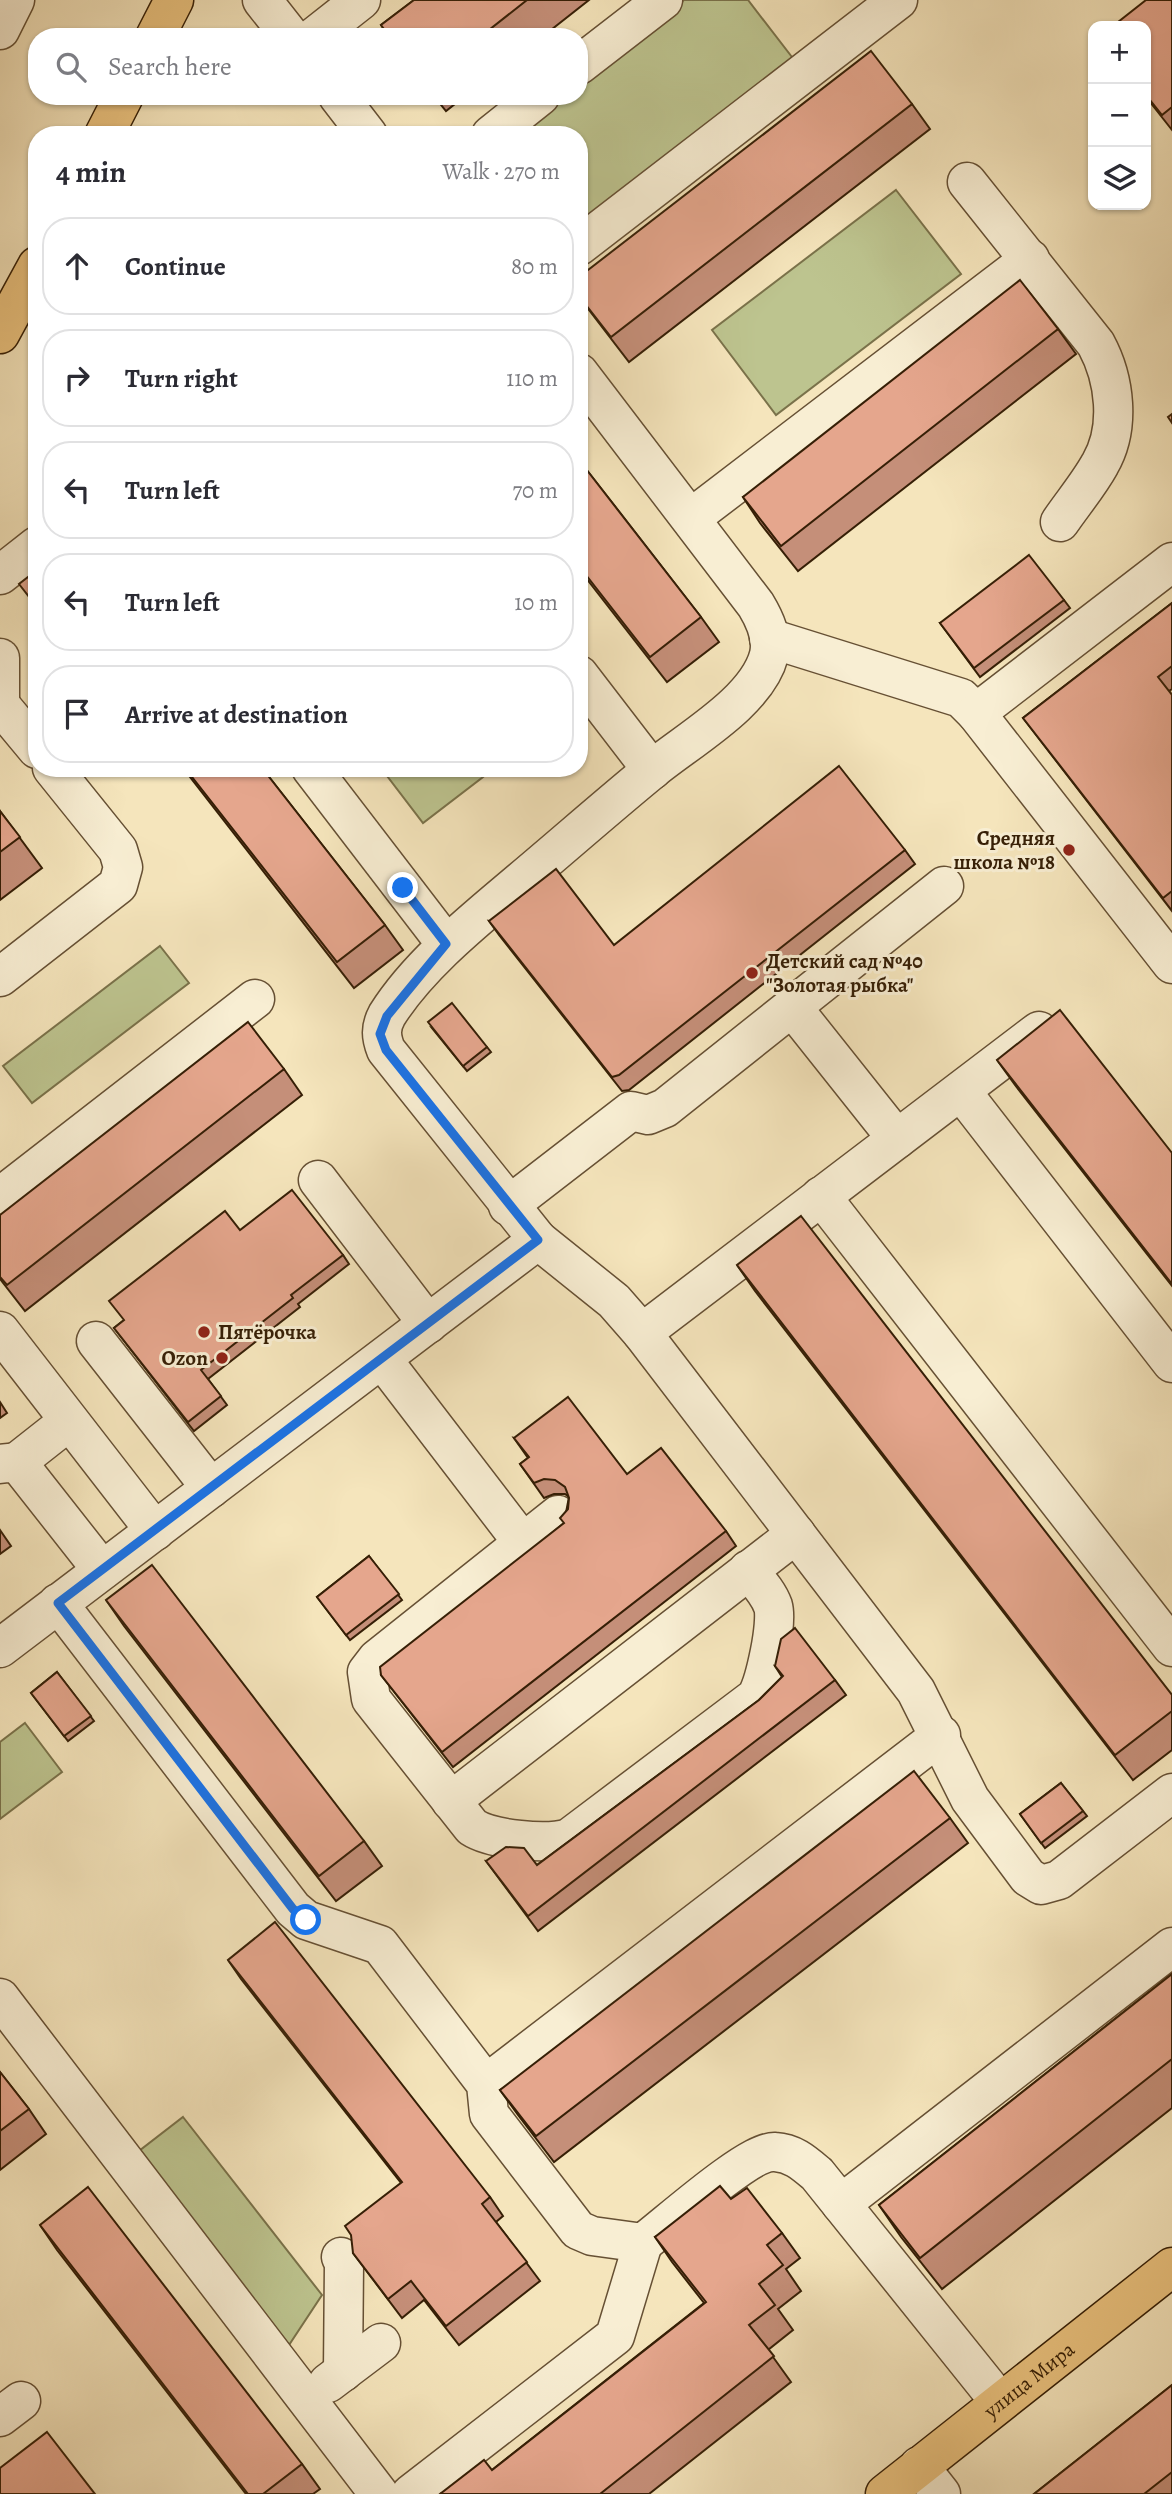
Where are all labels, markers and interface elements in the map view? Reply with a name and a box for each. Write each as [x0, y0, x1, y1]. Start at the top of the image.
map controls [1088, 21, 1151, 210]
button: + [1088, 21, 1151, 84]
search box [28, 28, 588, 105]
icon: search [52, 48, 90, 86]
text: Search here [108, 49, 232, 84]
button: − [1088, 84, 1151, 147]
button: layers [1088, 147, 1151, 210]
text: 4 min [56, 152, 126, 192]
text: Walk · 270 m [442, 156, 560, 187]
icon: ahead [58, 247, 96, 285]
text: Continue [125, 249, 226, 284]
text: 80 m [511, 251, 558, 282]
icon: right [58, 359, 96, 397]
text: Turn right [125, 361, 238, 396]
text: 110 m [506, 363, 558, 394]
icon: left [58, 471, 96, 509]
text: Turn left [125, 473, 220, 508]
text: 70 m [512, 475, 558, 506]
icon: left [58, 583, 96, 621]
text: Turn left [125, 585, 220, 620]
text: 10 m [514, 587, 558, 618]
icon: arrive [58, 695, 96, 733]
text: Arrive at destination [125, 697, 348, 732]
place label: Средняя школа №18 [953, 824, 1055, 876]
marker: Средняя школа №18 [1061, 842, 1077, 858]
route end [387, 872, 418, 903]
place label: Детский сад №40 "Золотая рыбка" [766, 947, 923, 999]
marker: Детский сад №40 "Золотая рыбка" [744, 965, 760, 981]
place label: Пятёрочка [218, 1318, 317, 1346]
marker: Пятёрочка [196, 1324, 212, 1340]
place label: Ozon [162, 1344, 208, 1372]
marker: Ozon [214, 1350, 230, 1366]
route start [290, 1904, 321, 1935]
street label: улица Мира [977, 2335, 1081, 2425]

